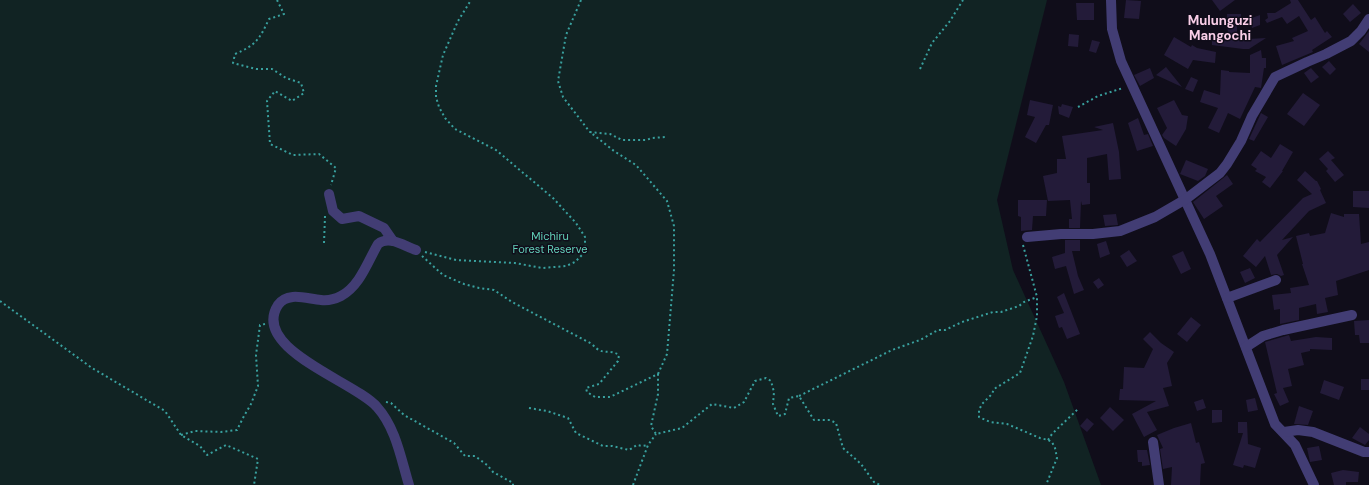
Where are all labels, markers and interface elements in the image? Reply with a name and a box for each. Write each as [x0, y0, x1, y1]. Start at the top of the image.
district label: Mulunguzi Mangochi [1188, 12, 1252, 44]
park label: Michiru Forest Reserve [513, 229, 587, 256]

